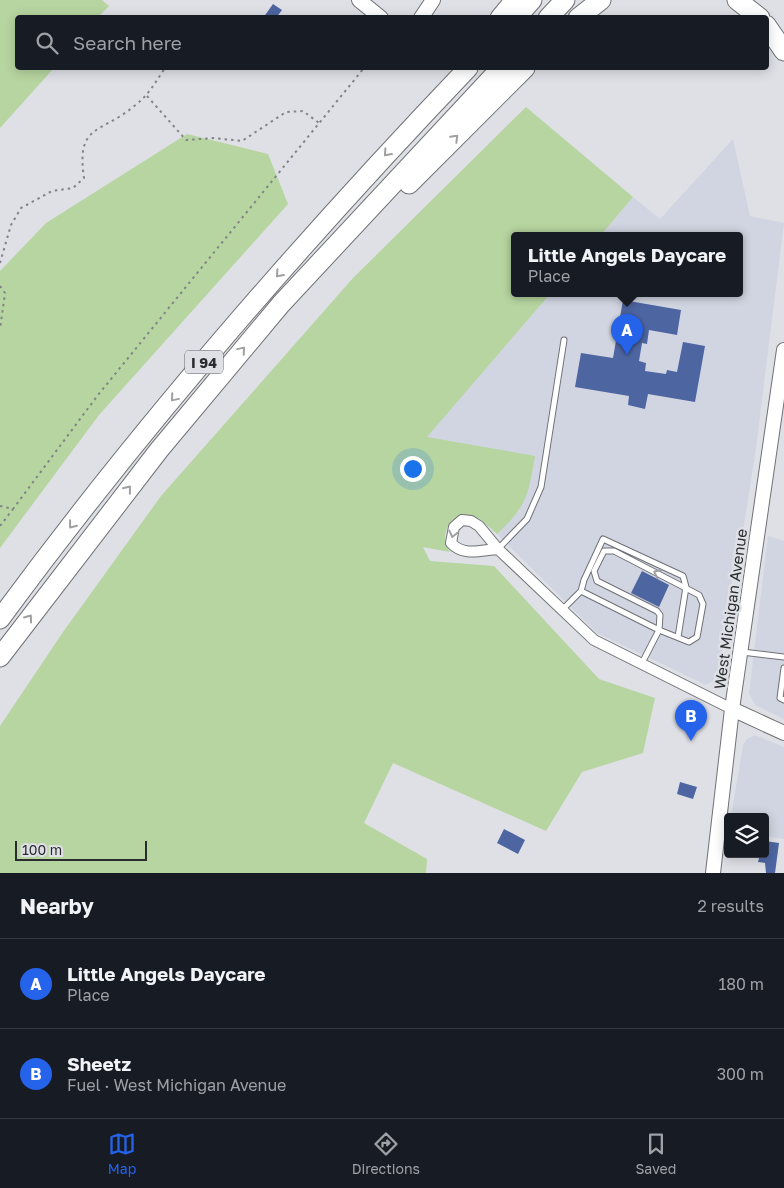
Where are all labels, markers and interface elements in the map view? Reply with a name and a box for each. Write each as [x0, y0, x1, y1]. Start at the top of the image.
search box [15, 15, 769, 70]
icon: search [33, 29, 61, 57]
text: Search here [73, 31, 182, 54]
one-way arrow [449, 135, 458, 144]
one-way arrow [384, 148, 393, 157]
popup [511, 232, 743, 297]
text: Little Angels Daycare [528, 243, 726, 266]
text: Place [528, 266, 570, 286]
one-way arrow [275, 268, 284, 277]
pin: A [611, 314, 643, 355]
one-way arrow [237, 347, 245, 356]
road number: I 94 [185, 351, 223, 374]
one-way arrow [171, 392, 179, 401]
your location [400, 456, 426, 482]
one-way arrow [123, 486, 132, 495]
one-way arrow [70, 519, 78, 528]
street label: West Michigan Avenue [710, 527, 750, 691]
one-way arrow [448, 530, 459, 538]
one-way arrow [653, 569, 662, 579]
one-way arrow [23, 614, 32, 624]
pin: B [675, 700, 707, 741]
map controls [724, 813, 769, 858]
button: layers [724, 813, 769, 858]
scale bar [15, 838, 148, 861]
text: 100 m [22, 841, 62, 858]
text: Nearby [20, 893, 94, 919]
text: 2 results [698, 896, 764, 916]
text: Little Angels Daycare [67, 962, 266, 985]
text: A [30, 974, 42, 994]
text: 180 m [718, 974, 764, 994]
text: Place [67, 985, 110, 1005]
text: Sheetz [67, 1052, 131, 1075]
text: B [30, 1064, 42, 1084]
text: 300 m [717, 1064, 764, 1084]
text: Fuel · West Michigan Avenue [67, 1075, 286, 1095]
tab: Map [108, 1130, 136, 1177]
tab: Directions [352, 1130, 420, 1177]
tab: Saved [635, 1130, 676, 1177]

